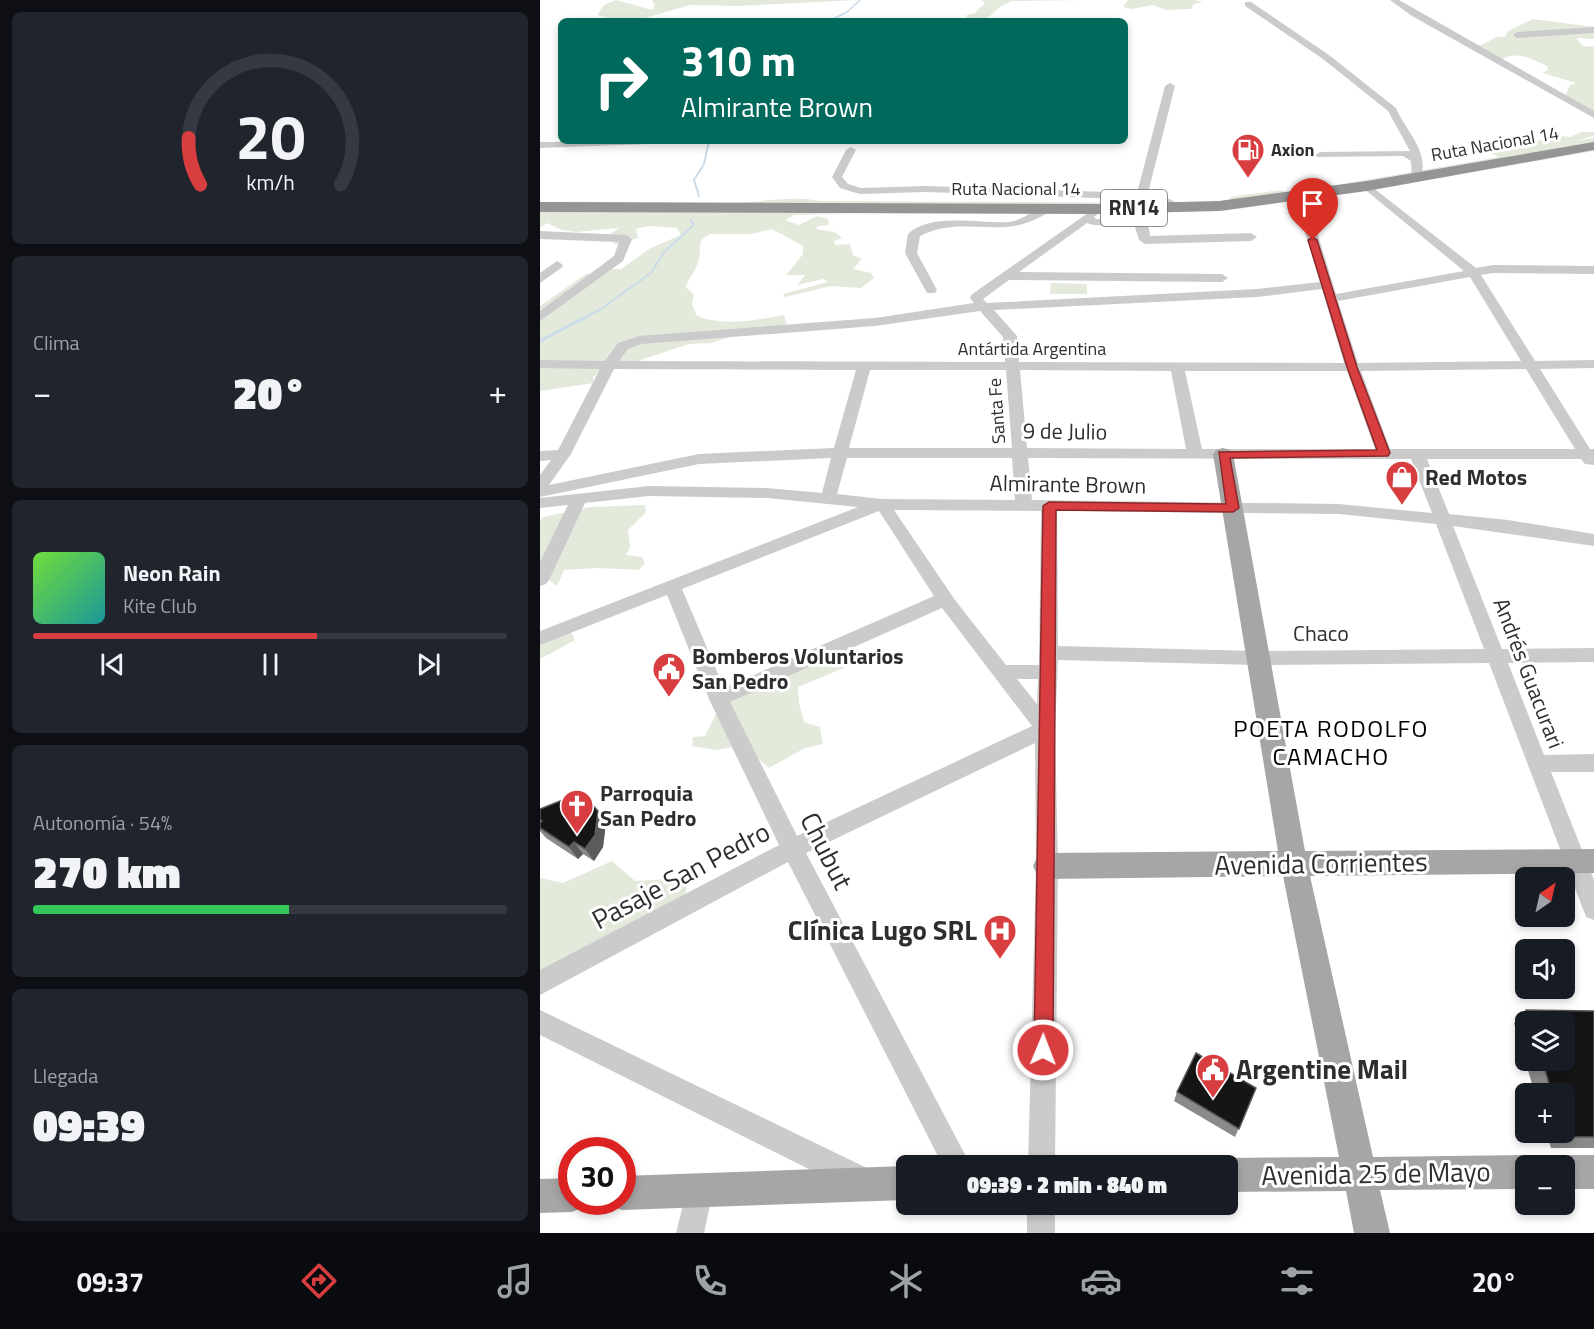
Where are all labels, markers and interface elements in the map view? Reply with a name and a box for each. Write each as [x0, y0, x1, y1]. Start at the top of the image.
text: 310 m [681, 28, 796, 92]
icon: right [582, 42, 660, 120]
text: Almirante Brown [681, 86, 873, 127]
text: 20 [235, 88, 305, 183]
street label: Ruta Nacional 14 [1429, 119, 1561, 168]
fuel station icon: Axion [1230, 132, 1266, 179]
place label: Axion [1271, 136, 1315, 163]
text: km/h [246, 166, 294, 198]
street label: Ruta Nacional 14 [951, 175, 1081, 202]
pin [1287, 178, 1338, 240]
icon: arrive [1296, 187, 1329, 220]
road number: RN14 [1101, 190, 1167, 226]
text: Clima [33, 327, 80, 358]
street label: Antártida Argentina [958, 335, 1106, 362]
text: 20° [233, 358, 307, 426]
text: − [33, 367, 51, 417]
text: + [489, 367, 507, 417]
street label: Santa Fe [981, 377, 1012, 445]
street label: 9 de Julio [1023, 413, 1107, 449]
shop icon: Red Motos [1384, 459, 1420, 506]
place label: Red Motos [1425, 460, 1527, 494]
street label: Almirante Brown [989, 466, 1147, 502]
text: Neon Rain [123, 556, 221, 590]
text: Kite Club [123, 590, 197, 621]
street label: Andrés Guacurari [1485, 593, 1573, 753]
street label: Chaco [1293, 616, 1349, 650]
place label: Bomberos Voluntarios San Pedro [692, 639, 904, 698]
icon: previous [96, 648, 129, 681]
icon: pause [254, 648, 287, 681]
icon: next [412, 648, 445, 681]
public building icon: Bomberos Voluntarios San Pedro [651, 651, 687, 698]
district label: POETA RODOLFO CAMACHO [1233, 710, 1429, 774]
place label: Parroquia San Pedro [600, 776, 696, 835]
church icon: Parroquia San Pedro [559, 788, 595, 835]
street label: Chubut [791, 805, 864, 896]
text: Autonomía · 54% [33, 807, 172, 838]
street label: Pasaje San Pedro [584, 810, 777, 939]
text: 270 km [33, 837, 181, 905]
street label: Avenida Corrientes [1214, 840, 1428, 885]
north arrow [1515, 867, 1575, 927]
map controls [1515, 867, 1575, 1215]
place label: Clínica Lugo SRL [788, 909, 977, 950]
hospital icon: Clínica Lugo SRL [982, 913, 1018, 960]
button: sound [1515, 939, 1575, 999]
button: layers [1515, 1011, 1575, 1071]
position arrow [1011, 1018, 1075, 1082]
place label: Argentine Mail [1236, 1048, 1408, 1089]
public building icon: Argentine Mail [1195, 1052, 1231, 1099]
text: Llegada [33, 1060, 98, 1091]
button: + [1515, 1083, 1575, 1143]
text: 09:39 [33, 1090, 145, 1158]
speed limit sign: 30 [558, 1137, 636, 1215]
street label: Avenida 25 de Mayo [1261, 1150, 1491, 1195]
button: − [1515, 1155, 1575, 1215]
text: 09:39 · 2 min · 840 m [967, 1168, 1167, 1202]
icon: directions [298, 1260, 340, 1302]
icon: music [494, 1260, 536, 1302]
icon: phone [689, 1260, 731, 1302]
icon: climate [885, 1260, 927, 1302]
icon: car [1080, 1260, 1122, 1302]
icon: filters [1276, 1260, 1318, 1302]
text: 09:37 [77, 1261, 144, 1302]
text: 20° [1472, 1261, 1517, 1302]

